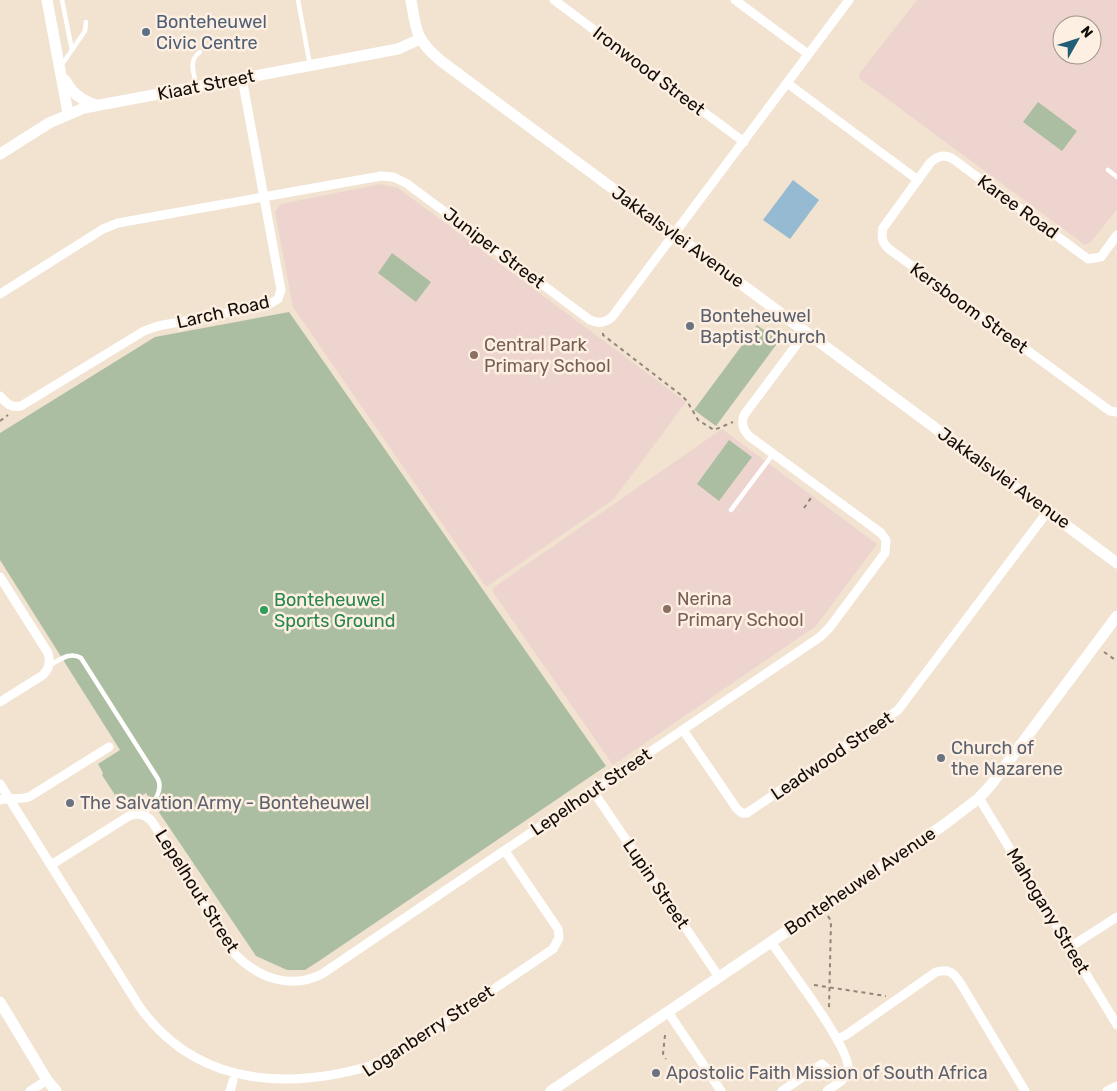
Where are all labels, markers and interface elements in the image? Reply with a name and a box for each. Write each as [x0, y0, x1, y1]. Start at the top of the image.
place label: Bonteheuwel Civic Centre [156, 11, 267, 54]
north arrow [1052, 15, 1102, 65]
street label: Ironwood Street [589, 22, 709, 120]
text: N [1077, 23, 1096, 41]
marker: Bonteheuwel Civic Centre [140, 26, 152, 38]
street label: Kiaat Street [156, 65, 256, 105]
street label: Karee Road [973, 170, 1063, 244]
street label: Jakkalsvlei Avenue [607, 181, 749, 293]
street label: Juniper Street [439, 203, 549, 293]
street label: Kersboom Street [906, 258, 1032, 358]
street label: Larch Road [174, 291, 272, 333]
place label: Bonteheuwel Baptist Church [700, 305, 826, 348]
marker: Bonteheuwel Baptist Church [684, 320, 696, 332]
place label: Central Park Primary School [484, 334, 611, 377]
marker: Central Park Primary School [468, 349, 480, 361]
street label: Jakkalsvlei Avenue [933, 422, 1075, 534]
place label: Nerina Primary School [677, 588, 804, 631]
place label: Bonteheuwel Sports Ground [274, 589, 395, 632]
marker: Nerina Primary School [661, 603, 673, 615]
marker: Bonteheuwel Sports Ground [258, 604, 270, 616]
street label: Leadwood Street [767, 707, 897, 805]
place label: Church of the Nazarene [951, 737, 1063, 780]
street label: Lepelhout Street [526, 744, 656, 840]
marker: Church of the Nazarene [935, 752, 947, 764]
place label: The Salvation Army - Bonteheuwel [80, 792, 369, 814]
marker: The Salvation Army - Bonteheuwel [64, 797, 76, 809]
street label: Bonteheuwel Avenue [780, 822, 940, 940]
street label: Lepelhout Street [150, 825, 244, 957]
street label: Lupin Street [618, 835, 694, 933]
street label: Mahogany Street [1002, 844, 1094, 978]
street label: Loganberry Street [358, 980, 498, 1082]
place label: Apostolic Faith Mission of South Africa [666, 1062, 988, 1084]
marker: Apostolic Faith Mission of South Africa [650, 1067, 662, 1079]

